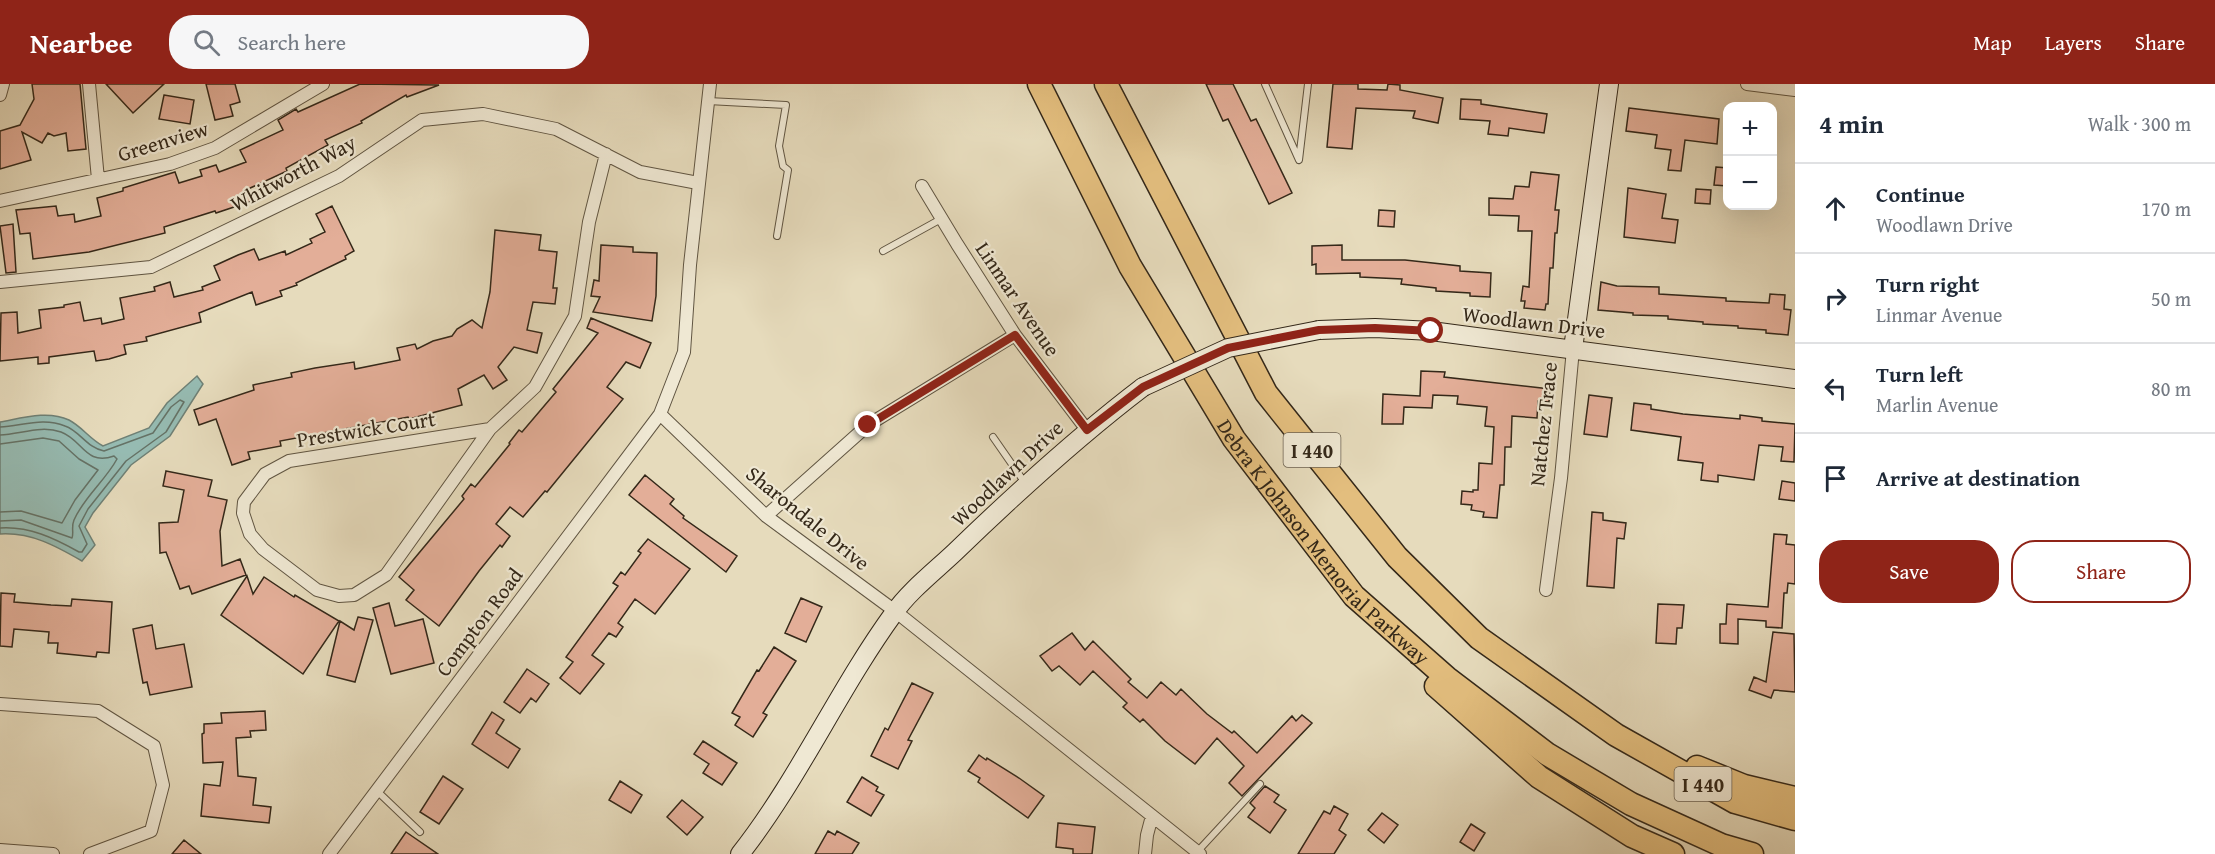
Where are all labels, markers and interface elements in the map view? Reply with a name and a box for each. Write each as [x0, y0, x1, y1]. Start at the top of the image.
search box [169, 15, 589, 69]
text: Nearbee [30, 22, 133, 63]
icon: search [190, 26, 223, 59]
text: Search here [238, 26, 346, 58]
text: Map [1973, 27, 2012, 58]
text: Layers [2045, 27, 2102, 58]
text: Share [2135, 27, 2185, 58]
map controls [1723, 102, 1777, 210]
button: + [1723, 102, 1777, 156]
text: 4 min [1819, 104, 1884, 143]
text: Walk · 300 m [2088, 109, 2191, 138]
street label: Greenview [114, 113, 212, 169]
street label: Whitworth Way [225, 127, 362, 219]
button: − [1723, 156, 1777, 210]
text: Continue [1876, 178, 1965, 210]
icon: ahead [1819, 192, 1852, 225]
text: 170 m [2141, 194, 2191, 223]
text: Woodlawn Drive [1876, 210, 2013, 239]
street label: Linmar Avenue [968, 235, 1068, 363]
text: Turn right [1876, 268, 1979, 300]
icon: right [1819, 282, 1852, 315]
text: 50 m [2151, 284, 2191, 313]
street label: Woodlawn Drive [1461, 298, 1607, 346]
text: Linmar Avenue [1876, 300, 2002, 329]
route start [1417, 317, 1443, 343]
text: Turn left [1876, 358, 1963, 390]
street label: Natchez Trace [1521, 360, 1565, 488]
icon: left [1819, 372, 1852, 405]
text: 80 m [2151, 374, 2191, 403]
text: Marlin Avenue [1876, 390, 1998, 419]
street label: Prestwick Court [294, 403, 438, 455]
route end [854, 411, 880, 437]
street label: Woodlawn Drive [944, 413, 1070, 533]
street label: Debra K Johnson Memorial Parkway [1210, 413, 1437, 672]
road number: I 440 [1284, 433, 1340, 467]
street label: Sharondale Drive [739, 458, 877, 578]
icon: arrive [1819, 462, 1852, 495]
text: Arrive at destination [1876, 462, 2080, 494]
button: Save [1819, 540, 1999, 603]
button: Share [2011, 540, 2191, 603]
street label: Compton Road [428, 560, 531, 683]
road number: I 440 [1674, 767, 1732, 801]

